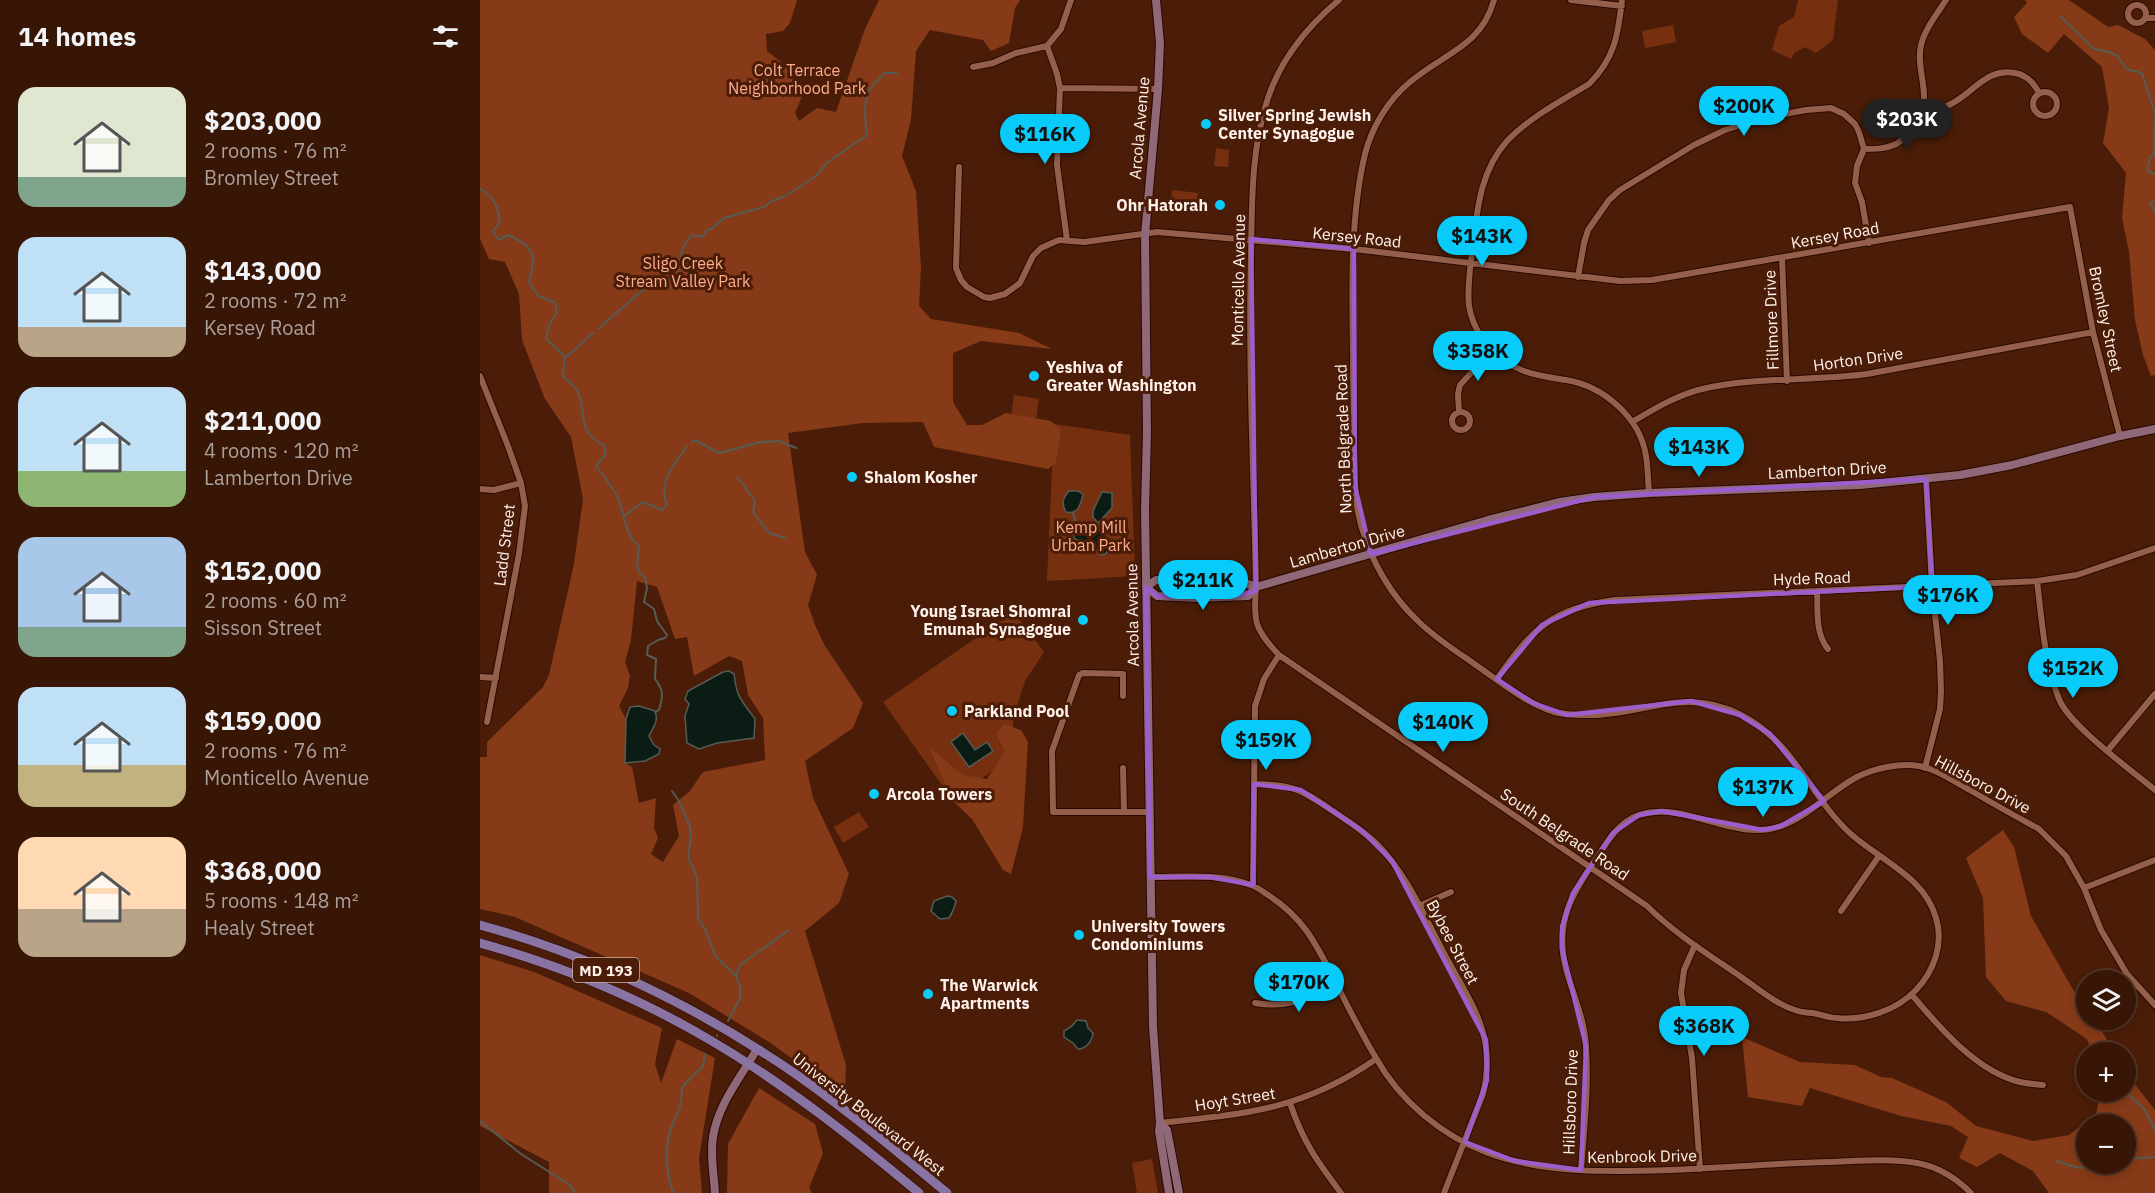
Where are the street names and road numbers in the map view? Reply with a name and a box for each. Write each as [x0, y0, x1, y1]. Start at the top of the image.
street label: Arcola Avenue [1125, 76, 1153, 180]
street label: Monticello Avenue [1227, 214, 1249, 346]
street label: Kersey Road [1789, 217, 1881, 253]
street label: Kersey Road [1311, 222, 1403, 252]
street label: Bromley Street [2085, 264, 2127, 374]
street label: Fillmore Drive [1759, 269, 1783, 370]
street label: Horton Drive [1812, 343, 1905, 375]
street label: North Belgrade Road [1330, 364, 1356, 514]
street label: Lamberton Drive [1767, 457, 1887, 483]
street label: Ladd Street [489, 503, 519, 587]
street label: Lamberton Drive [1287, 520, 1407, 572]
street label: Arcola Avenue [1121, 563, 1143, 667]
street label: Hyde Road [1773, 567, 1851, 589]
street label: Hillsboro Drive [1932, 750, 2035, 818]
street label: South Belgrade Road [1497, 784, 1633, 884]
street label: Bybee Street [1422, 896, 1484, 988]
road number: MD 193 [573, 958, 639, 982]
street label: University Boulevard West [789, 1048, 949, 1180]
street label: Hillsboro Drive [1558, 1049, 1582, 1155]
street label: Hoyt Street [1193, 1083, 1277, 1115]
street label: Kenbrook Drive [1587, 1145, 1697, 1167]

